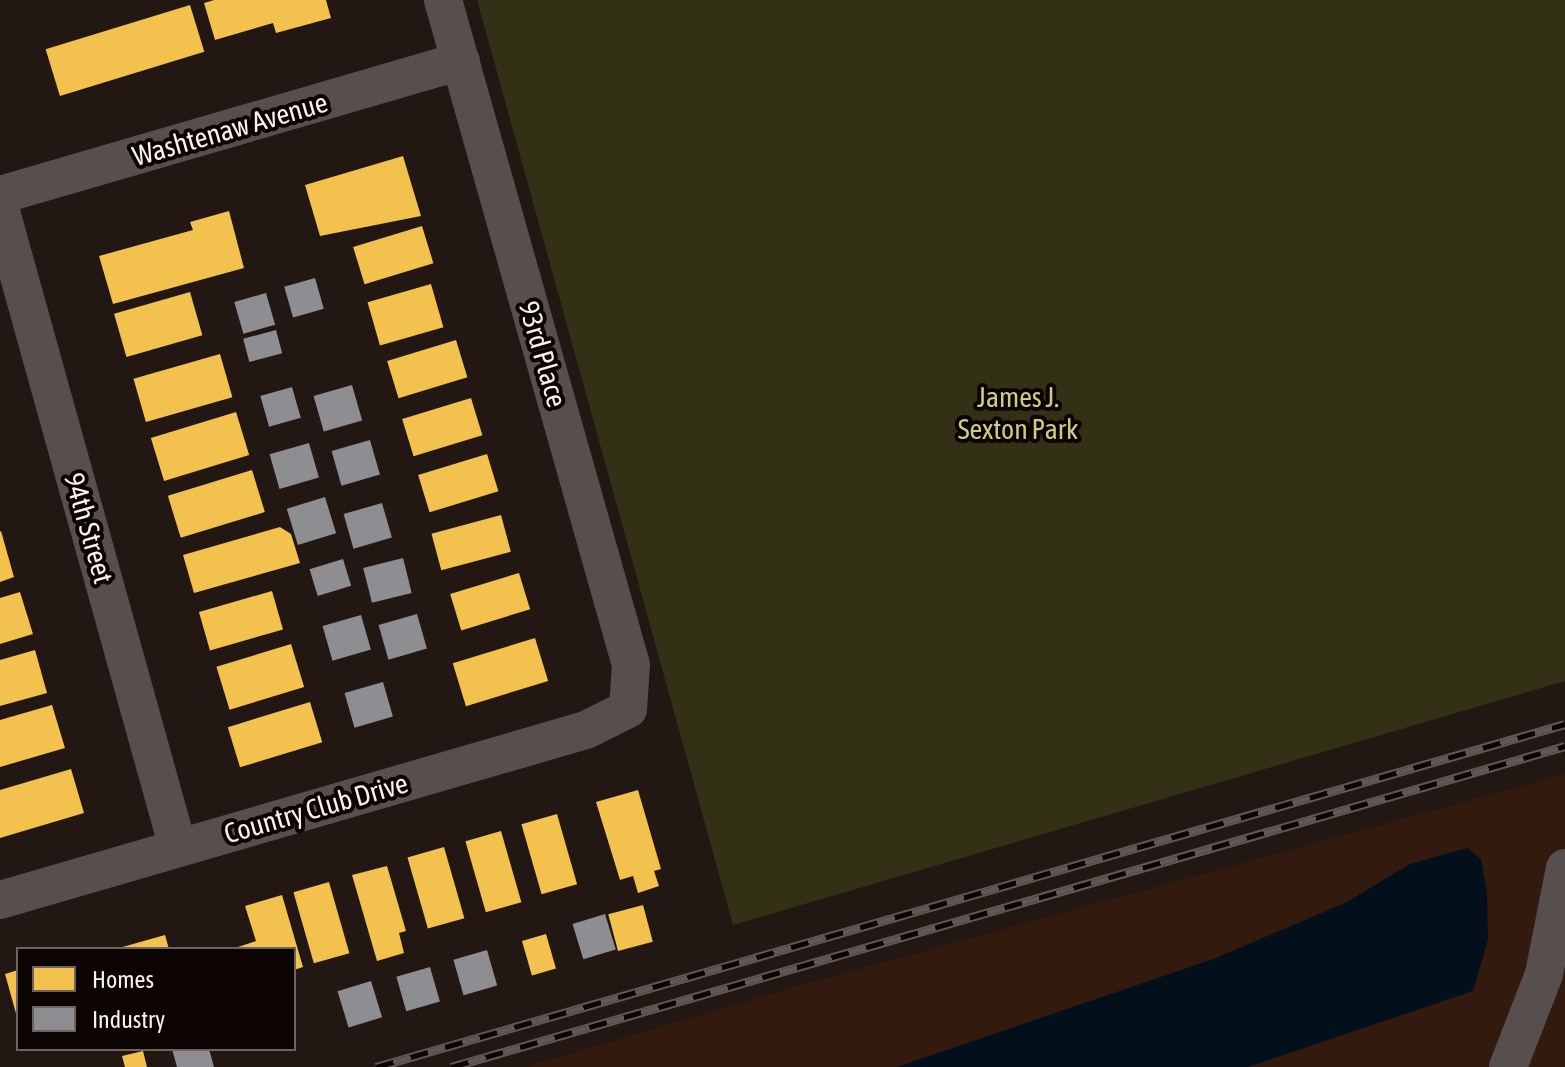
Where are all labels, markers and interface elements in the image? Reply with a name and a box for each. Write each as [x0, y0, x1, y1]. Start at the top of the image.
street label: Washtenaw Avenue [129, 85, 331, 173]
street label: 93rd Place [512, 297, 574, 411]
park label: James J. Sexton Park [958, 380, 1078, 446]
street label: 94th Street [57, 469, 121, 587]
street label: Country Club Drive [220, 766, 412, 850]
legend [16, 947, 296, 1051]
text: Homes [92, 966, 154, 993]
text: Industry [92, 1006, 165, 1033]

